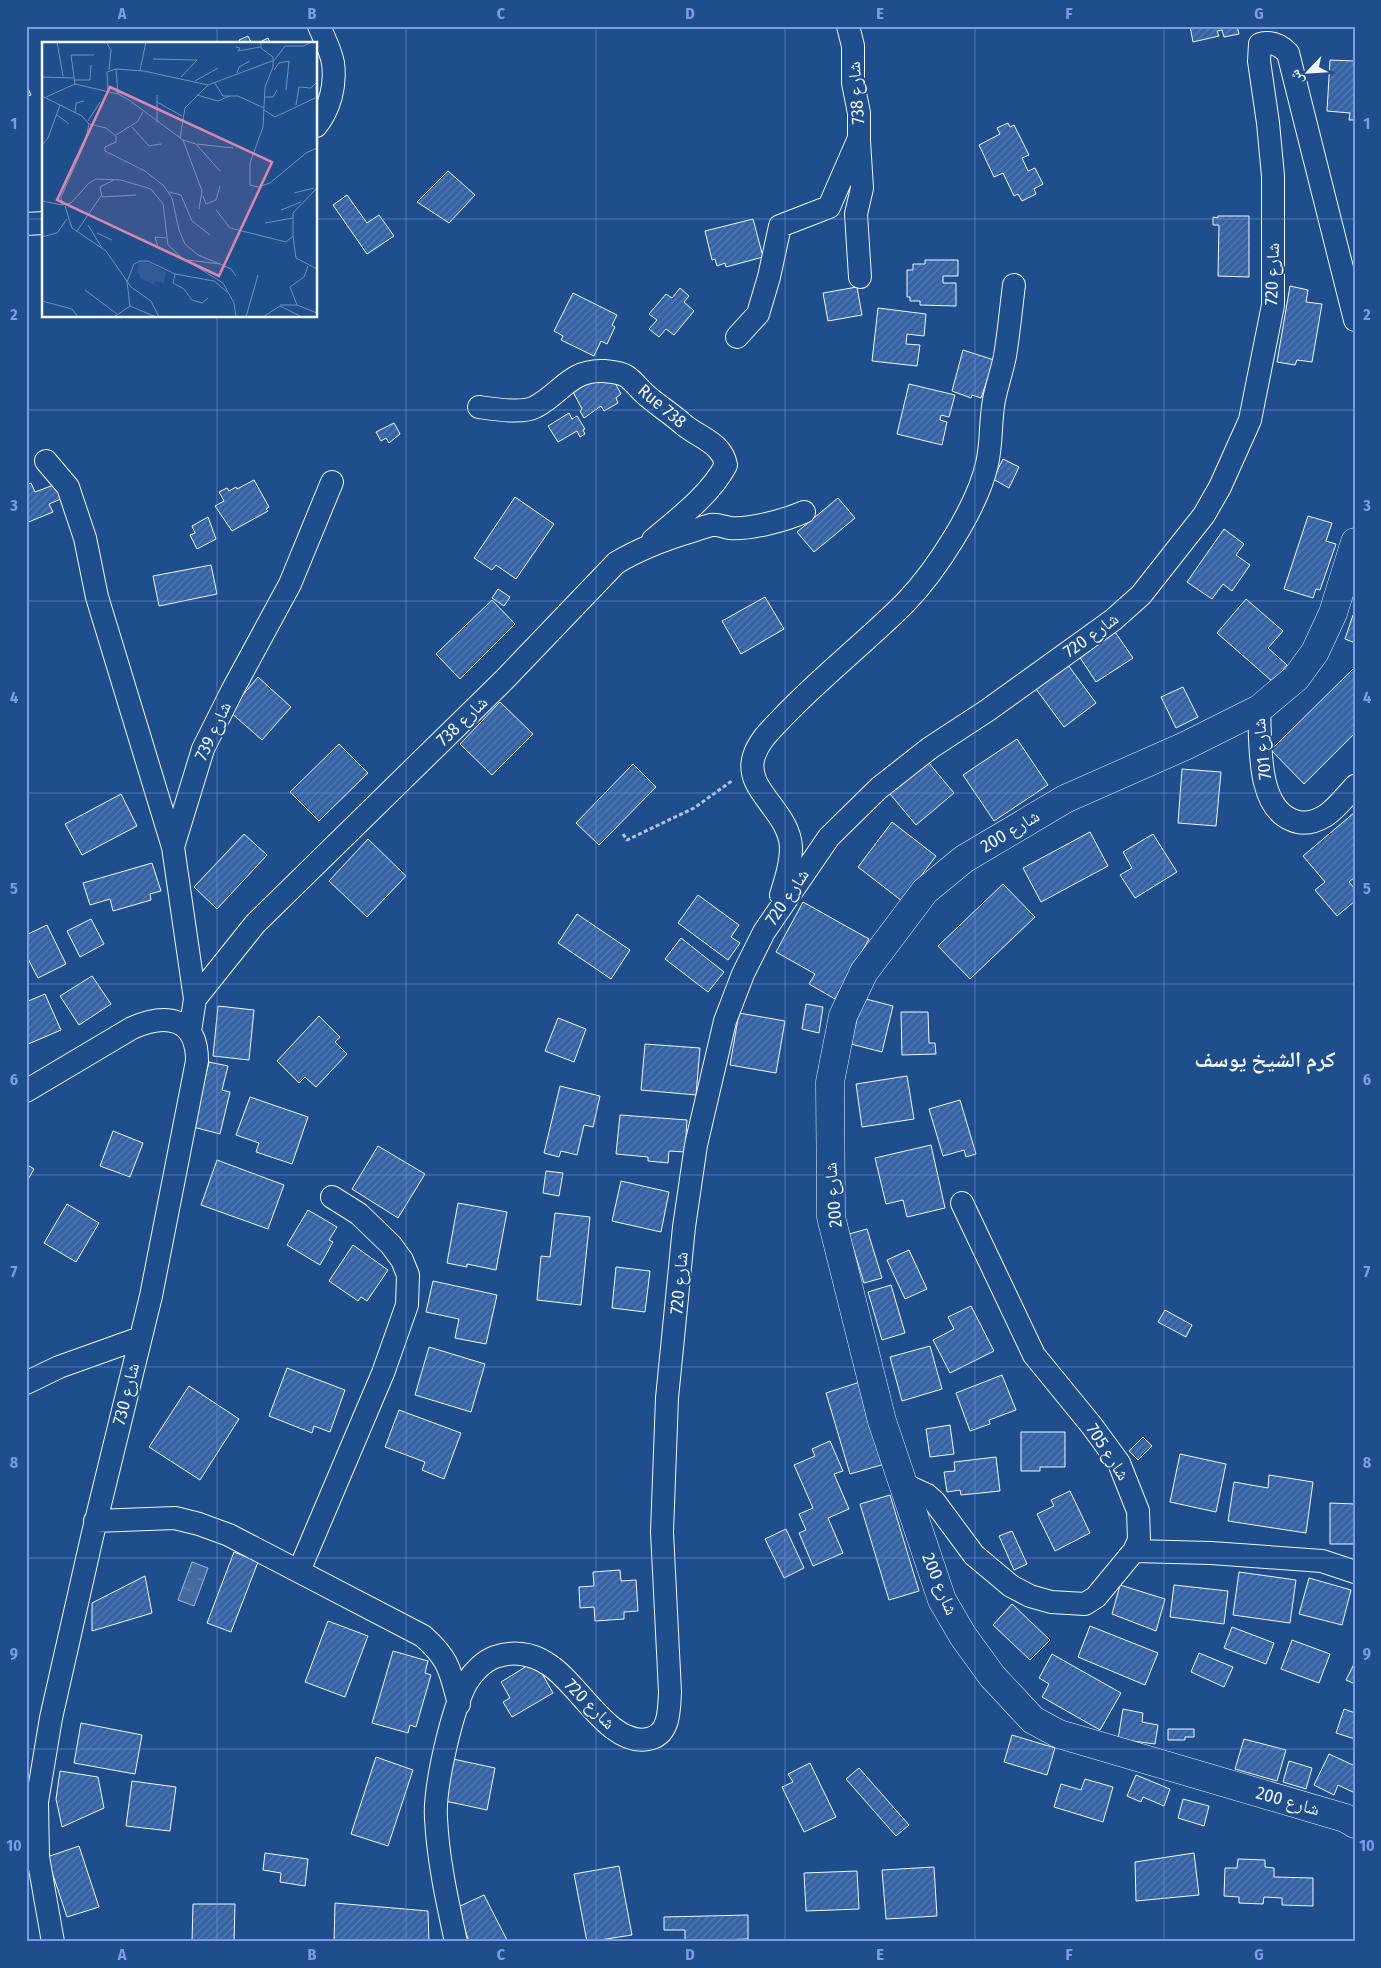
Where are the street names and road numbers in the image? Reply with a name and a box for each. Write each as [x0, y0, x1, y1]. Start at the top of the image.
street label: شارع 738 [843, 61, 869, 125]
street label: شارع 720 [1260, 242, 1284, 306]
street label: Rue 738 [633, 379, 691, 433]
street label: شارع 720 [1059, 608, 1123, 662]
street label: شارع 738 [432, 691, 492, 751]
street label: شارع 739 [190, 698, 236, 764]
street label: شارع 701 [1248, 717, 1276, 781]
street label: شارع 200 [976, 805, 1044, 857]
street label: شارع 720 [760, 865, 814, 929]
street label: شارع 200 [819, 1162, 847, 1228]
street label: شارع 720 [665, 1251, 693, 1315]
street label: شارع 730 [108, 1361, 144, 1427]
street label: شارع 705 [1082, 1420, 1134, 1484]
street label: شارع 200 [917, 1550, 963, 1618]
street label: شارع 720 [560, 1674, 620, 1734]
street label: شارع 200 [1254, 1781, 1322, 1821]

